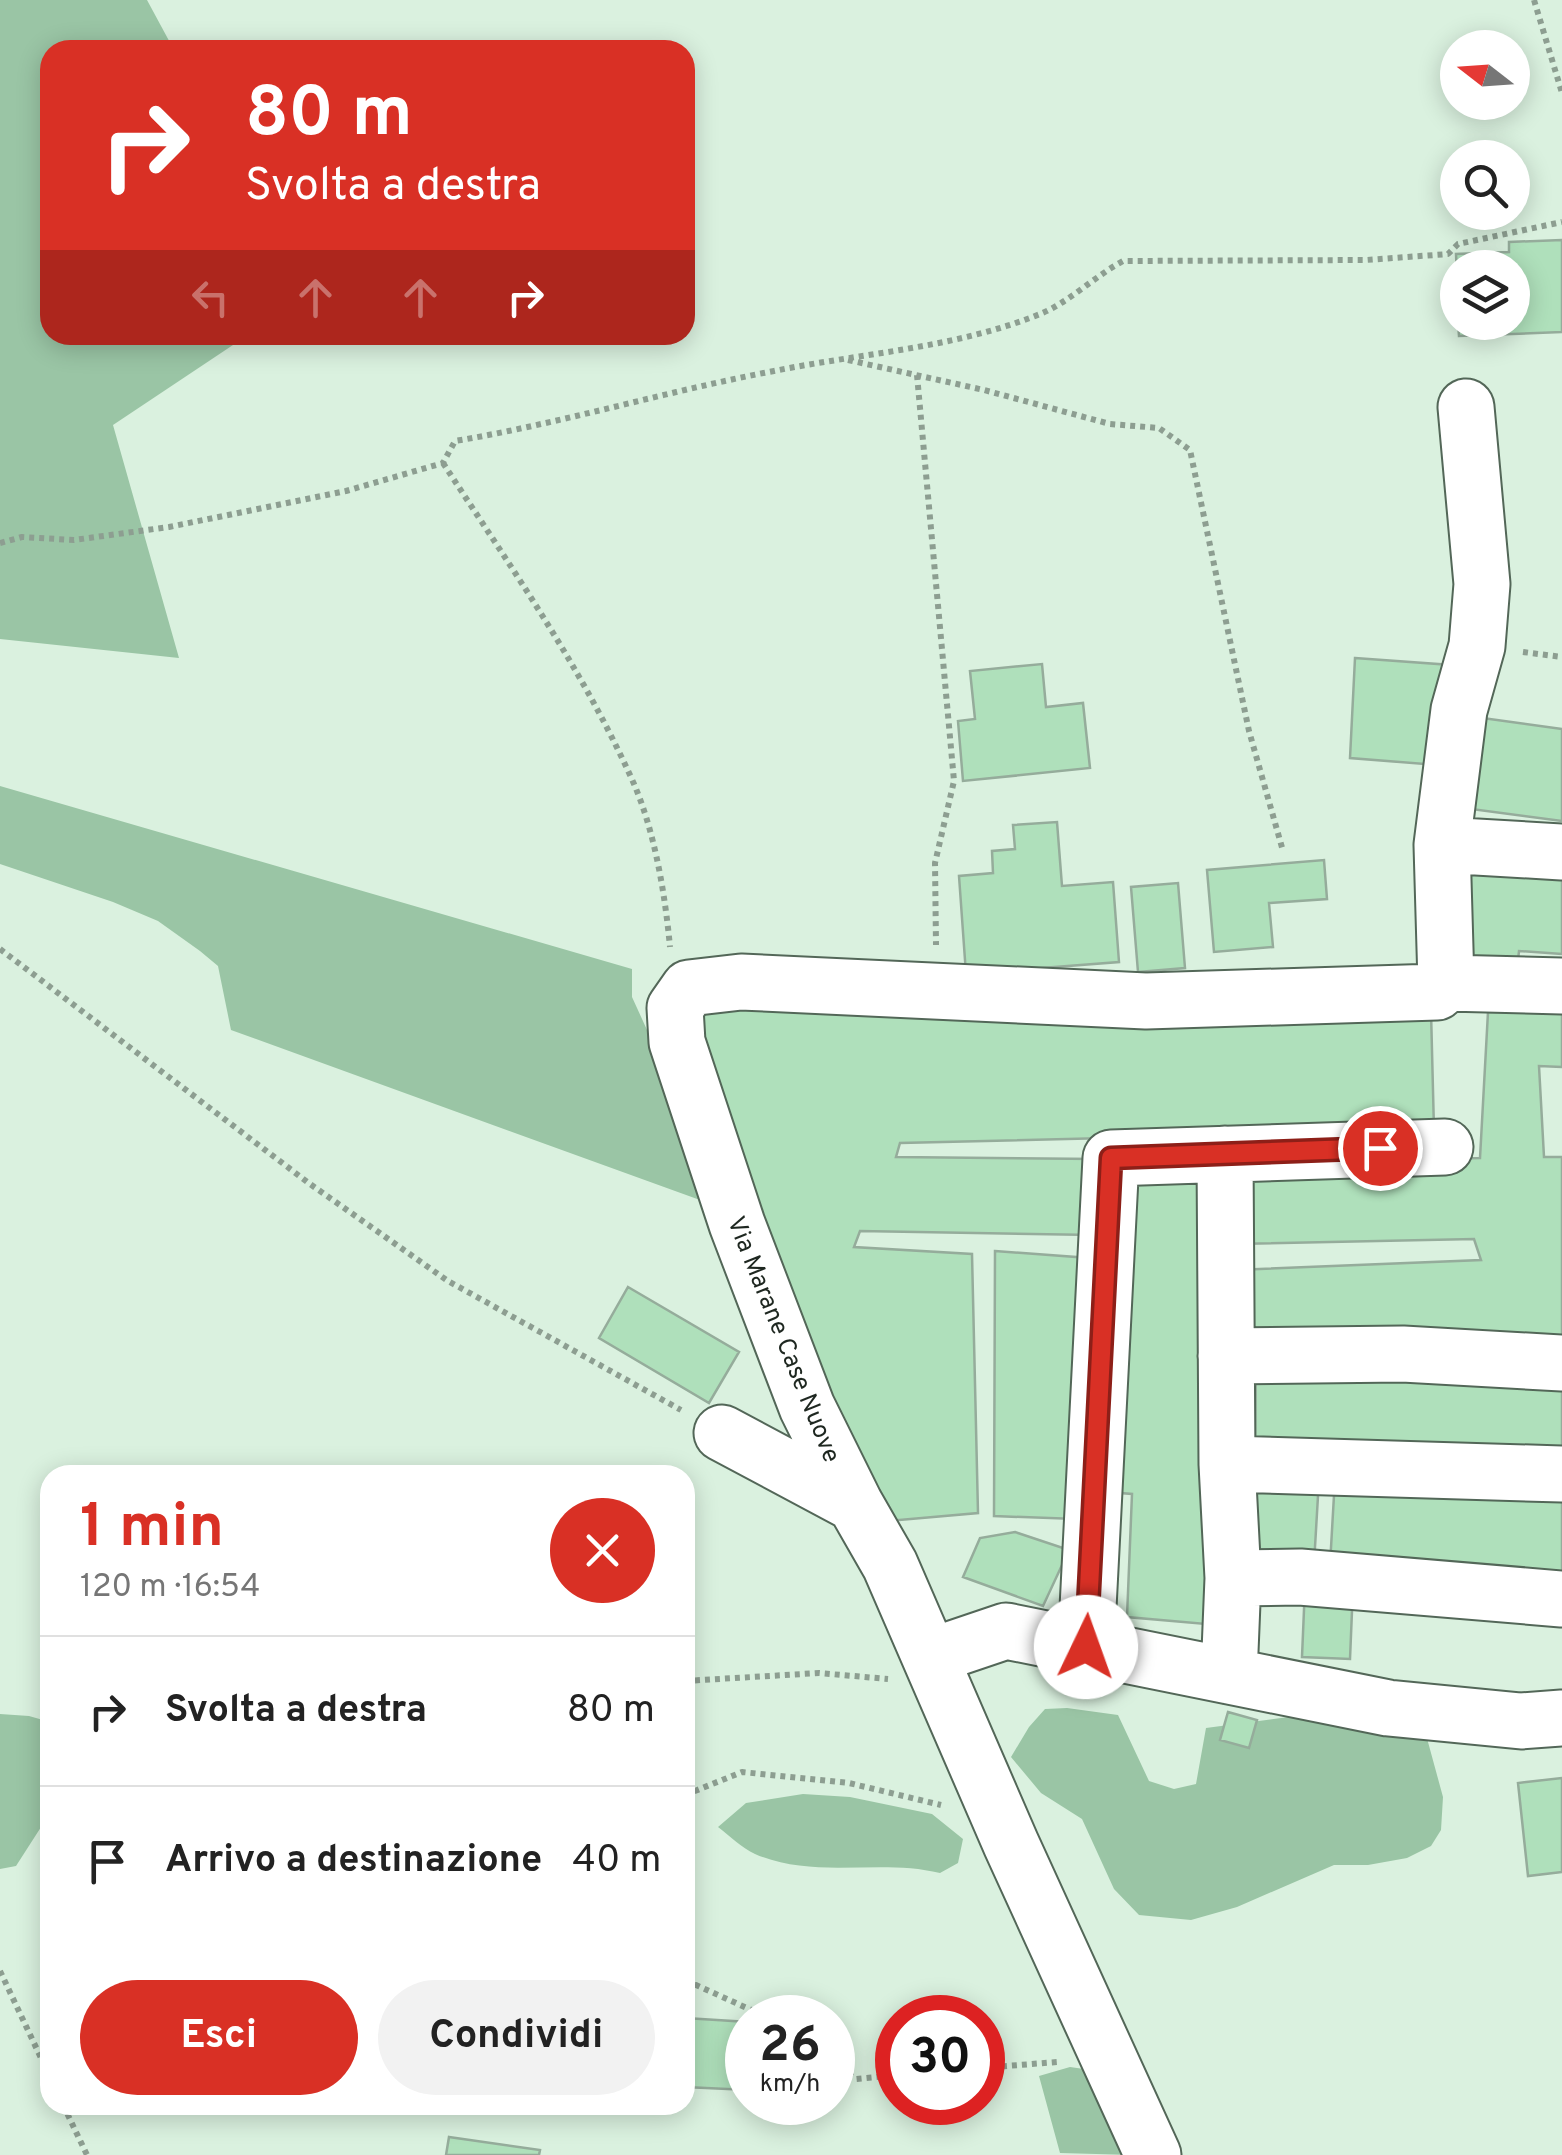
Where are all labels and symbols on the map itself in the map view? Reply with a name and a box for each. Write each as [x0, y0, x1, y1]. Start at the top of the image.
north arrow [1440, 30, 1530, 120]
pin [1338, 1106, 1423, 1191]
street label: Via Marane Case Nuove [718, 1212, 846, 1468]
position arrow [1034, 1595, 1138, 1699]
speed limit sign: 30 [875, 1995, 1005, 2125]

